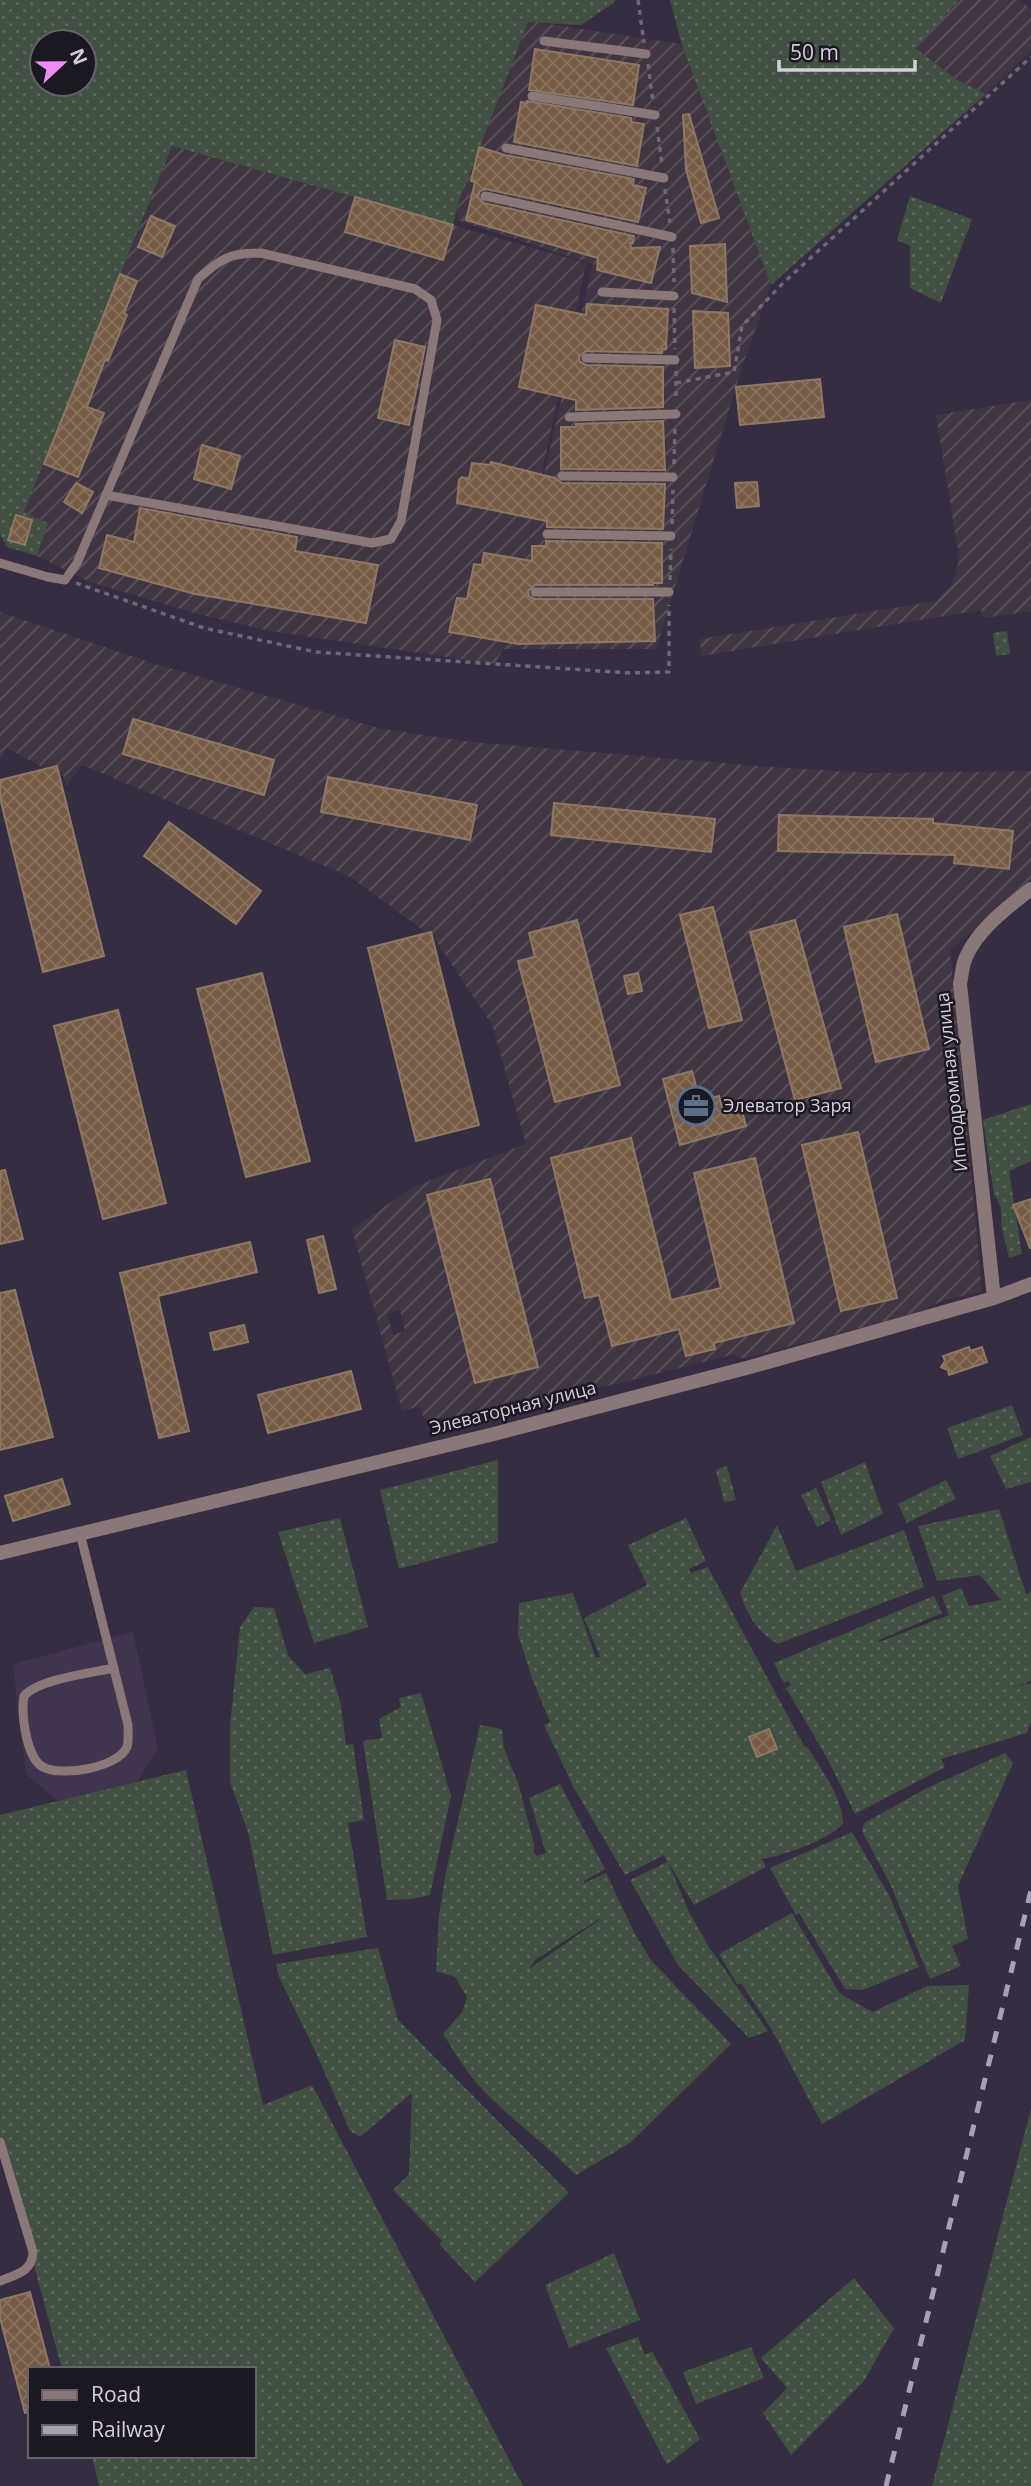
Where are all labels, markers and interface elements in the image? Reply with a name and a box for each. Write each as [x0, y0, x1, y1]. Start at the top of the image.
north arrow [28, 28, 98, 98]
scale bar [779, 28, 916, 72]
text: 50 m [790, 38, 839, 66]
text: N [64, 45, 94, 69]
street label: Ипподромная улица [930, 991, 972, 1173]
office icon: Элеватор Заря [675, 1085, 717, 1127]
place label: Элеватор Заря [723, 1093, 852, 1117]
street label: Элеваторная улица [427, 1375, 598, 1439]
legend [28, 2367, 256, 2458]
text: Road [91, 2380, 141, 2408]
text: Railway [91, 2415, 165, 2443]

